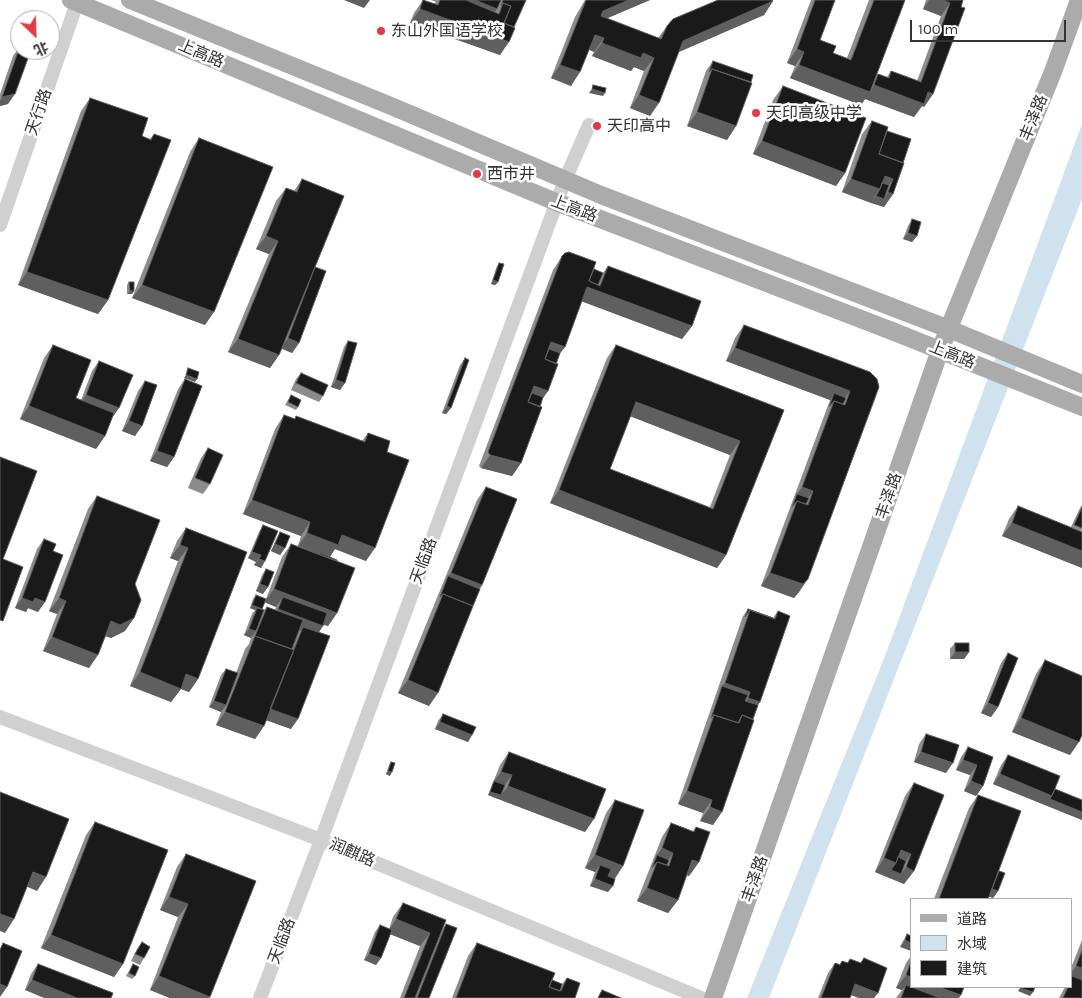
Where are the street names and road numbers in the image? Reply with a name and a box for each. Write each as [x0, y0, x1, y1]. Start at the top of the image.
street label: 上高路 [175, 36, 227, 72]
street label: 天行路 [22, 86, 56, 138]
street label: 丰泽路 [1016, 92, 1052, 144]
street label: 上高路 [548, 191, 600, 227]
street label: 上高路 [926, 337, 978, 373]
street label: 丰泽路 [872, 470, 906, 522]
street label: 天临路 [407, 535, 441, 587]
street label: 润麒路 [326, 835, 378, 871]
street label: 丰泽路 [738, 853, 772, 905]
street label: 天临路 [264, 915, 300, 967]

